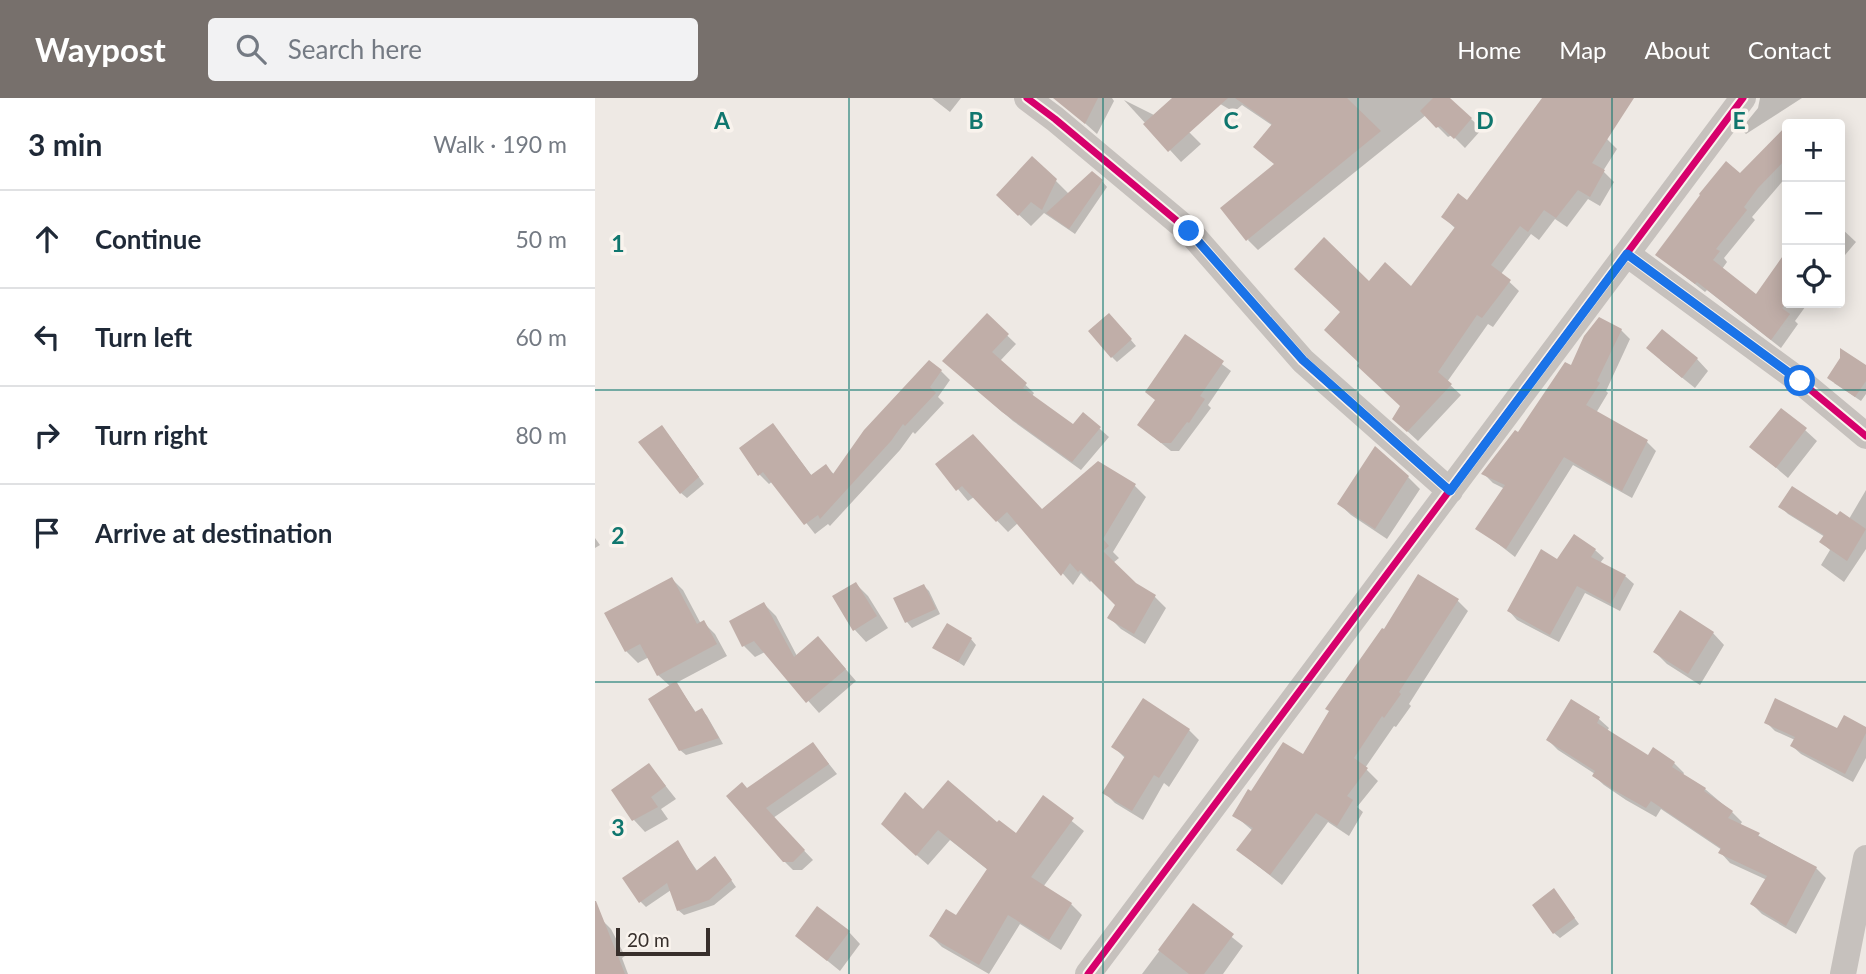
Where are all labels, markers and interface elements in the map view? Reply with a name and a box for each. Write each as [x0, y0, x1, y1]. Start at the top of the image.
search box [208, 18, 698, 81]
text: Waypost [35, 29, 166, 69]
icon: search [232, 30, 270, 68]
text: Search here [288, 33, 422, 65]
text: Home [1457, 35, 1521, 64]
text: Map [1559, 35, 1607, 64]
text: About [1645, 35, 1710, 64]
text: Contact [1748, 35, 1831, 64]
text: A [713, 106, 731, 134]
text: B [968, 106, 984, 134]
text: C [1223, 106, 1239, 134]
text: D [1476, 106, 1494, 134]
text: E [1732, 106, 1746, 134]
map controls [1782, 119, 1845, 308]
button: + [1782, 119, 1845, 182]
text: 3 min [28, 126, 102, 162]
text: Walk · 190 m [433, 130, 567, 158]
button: − [1782, 182, 1845, 245]
route end [1173, 215, 1204, 246]
icon: ahead [28, 220, 66, 258]
text: Continue [95, 223, 201, 255]
text: 50 m [516, 225, 567, 253]
text: 1 [611, 229, 625, 257]
button: locate [1782, 245, 1845, 308]
icon: left [28, 318, 66, 356]
text: Turn left [95, 321, 192, 353]
text: 60 m [516, 323, 567, 351]
route start [1784, 365, 1815, 396]
icon: right [28, 416, 66, 454]
text: Turn right [95, 419, 208, 451]
text: 80 m [516, 421, 567, 449]
icon: arrive [28, 514, 66, 552]
text: Arrive at destination [95, 517, 332, 549]
text: 2 [611, 521, 625, 549]
text: 3 [611, 813, 625, 841]
scale bar [616, 925, 711, 957]
text: 20 m [627, 928, 670, 951]

